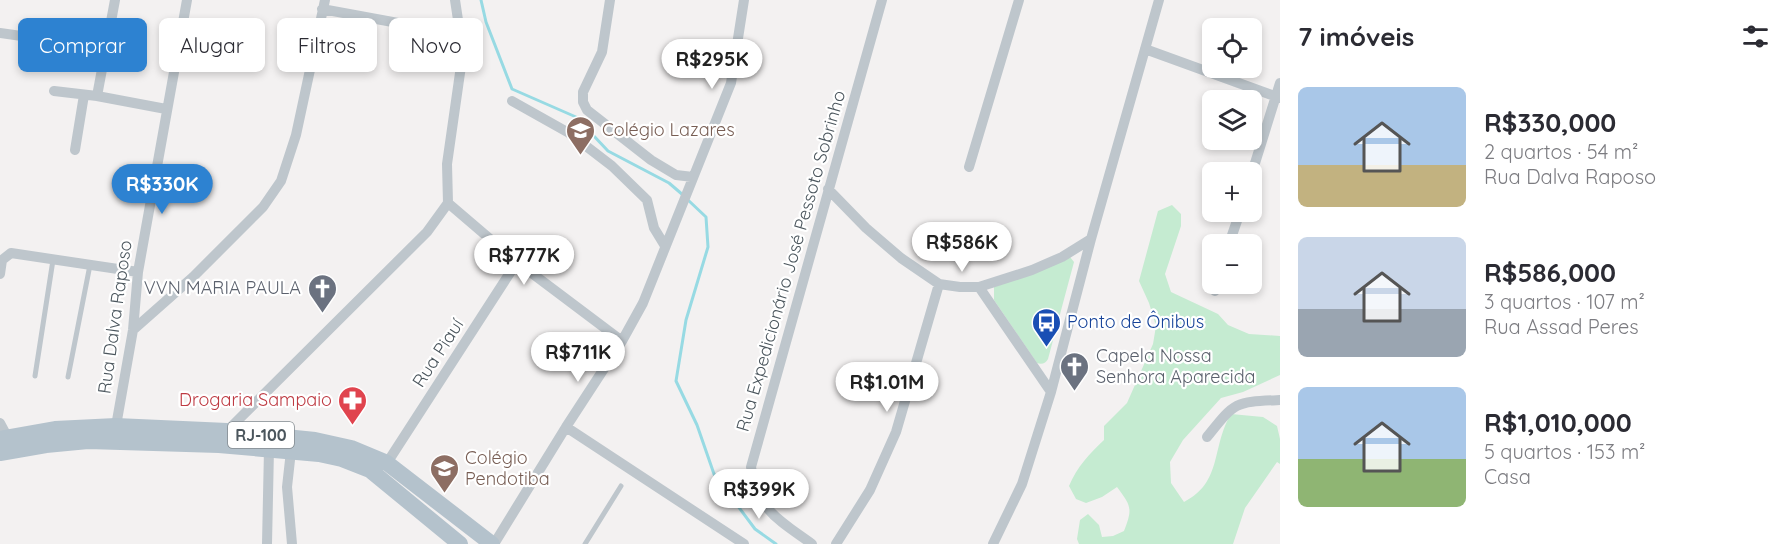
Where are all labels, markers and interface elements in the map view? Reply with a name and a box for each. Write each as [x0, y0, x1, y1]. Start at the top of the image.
chip: Comprar [18, 18, 147, 72]
chip: Alugar [159, 18, 265, 72]
chip: Filtros [277, 18, 377, 72]
chip: Novo [389, 18, 483, 72]
map controls [1202, 18, 1262, 294]
button: locate [1202, 18, 1262, 78]
text: 7 imóveis [1298, 20, 1414, 53]
icon: filters [1739, 20, 1772, 53]
pin: R$295K [663, 39, 761, 90]
text: R$295K [675, 46, 749, 71]
street label: Rua Expedicionário José Pessoto Sobrinho [731, 88, 850, 434]
button: layers [1202, 90, 1262, 150]
text: R$330,000 [1484, 106, 1616, 139]
icon: home [1346, 111, 1418, 183]
school or university icon: Colégio Lazares [565, 114, 597, 156]
place label: Colégio Lazares [602, 118, 735, 141]
text: 2 quartos · 54 m² [1484, 139, 1638, 164]
button: + [1202, 162, 1262, 222]
pin: R$330K [113, 164, 211, 215]
text: Rua Dalva Raposo [1484, 164, 1656, 189]
text: R$330K [126, 171, 198, 196]
pin: R$586K [913, 222, 1011, 273]
text: R$586K [926, 229, 998, 254]
button: − [1202, 234, 1262, 294]
pin: R$777K [475, 235, 573, 286]
street label: Rua Dalva Raposo [92, 239, 137, 395]
text: R$777K [488, 242, 560, 267]
text: R$586,000 [1484, 256, 1616, 289]
icon: home [1346, 261, 1418, 333]
church icon: VVN MARIA PAULA [306, 272, 338, 314]
place label: VVN MARIA PAULA [144, 276, 301, 299]
text: 3 quartos · 107 m² [1484, 289, 1645, 314]
bus stop icon: Ponto de Ônibus [1030, 306, 1062, 348]
place label: Ponto de Ônibus [1067, 310, 1204, 333]
street label: Rua Piauí [407, 314, 468, 391]
text: Rua Assad Peres [1484, 314, 1639, 339]
pin: R$711K [529, 332, 627, 383]
text: R$711K [545, 339, 611, 364]
place label: Capela Nossa Senhora Aparecida [1096, 344, 1255, 388]
church icon: Capela Nossa Senhora Aparecida [1059, 350, 1091, 392]
pin: R$1.01M [832, 362, 942, 413]
text: R$1.01M [850, 369, 924, 394]
pharmacy icon: Drogaria Sampaio [337, 384, 369, 426]
place label: Drogaria Sampaio [179, 388, 332, 411]
text: R$1,010,000 [1484, 406, 1632, 439]
icon: home [1346, 411, 1418, 483]
road number: RJ-100 [228, 422, 294, 448]
text: 5 quartos · 153 m² [1484, 439, 1645, 464]
place label: Colégio Pendotiba [465, 446, 550, 490]
school or university icon: Colégio Pendotiba [428, 452, 460, 494]
text: Casa [1484, 464, 1531, 489]
pin: R$399K [710, 469, 808, 520]
text: R$399K [723, 476, 795, 501]

